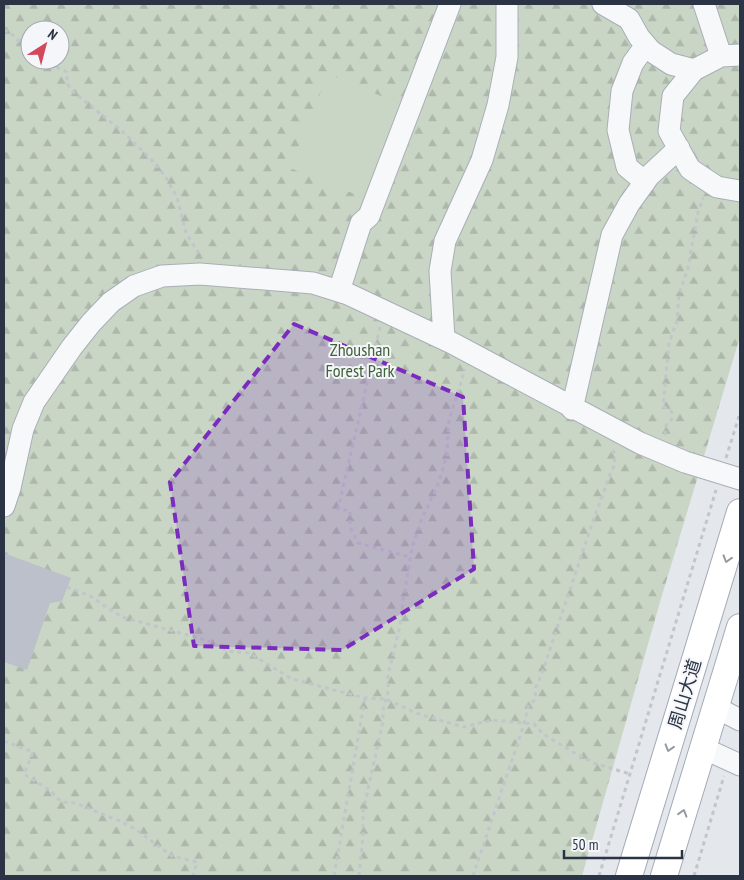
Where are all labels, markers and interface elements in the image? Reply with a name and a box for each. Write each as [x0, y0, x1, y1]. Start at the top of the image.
north arrow [20, 20, 70, 70]
text: N [44, 25, 61, 44]
park label: Zhoushan Forest Park [325, 338, 395, 382]
one-way arrow [722, 554, 732, 563]
street label: 周山大道 [663, 656, 706, 732]
one-way arrow [664, 743, 674, 752]
one-way arrow [678, 809, 688, 818]
scale bar [564, 828, 682, 860]
text: 50 m [572, 835, 598, 854]

